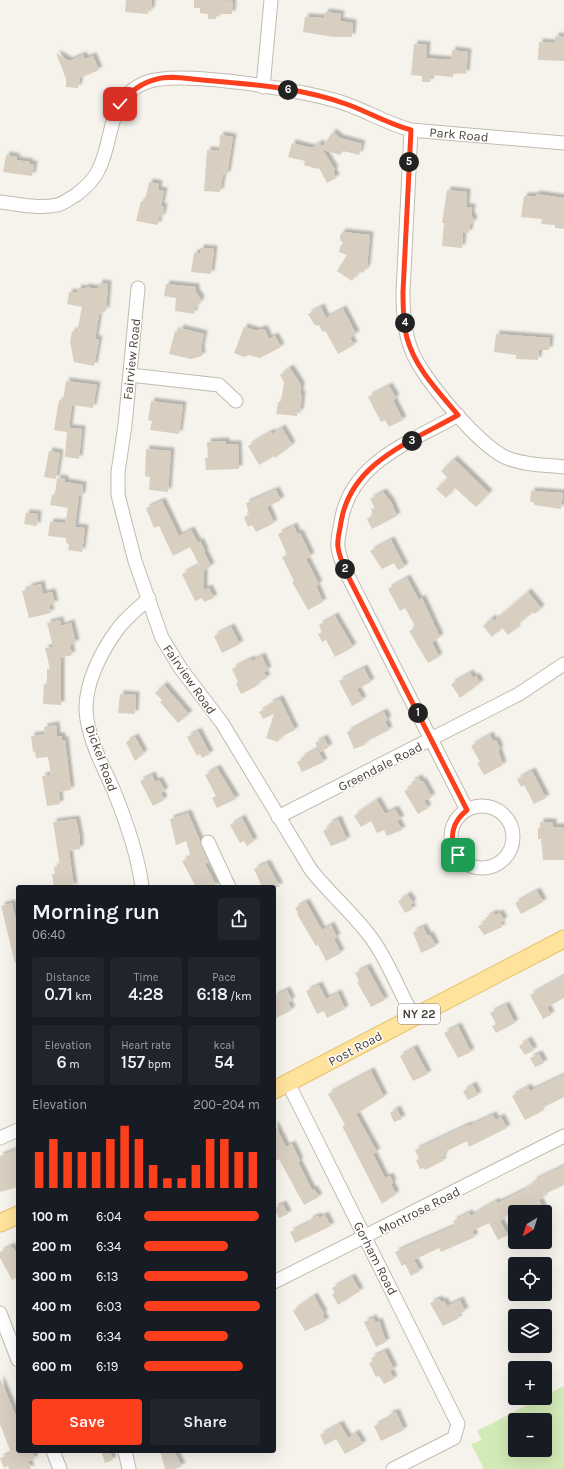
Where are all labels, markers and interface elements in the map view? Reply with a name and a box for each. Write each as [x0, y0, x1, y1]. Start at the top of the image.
pin: 6 [278, 80, 298, 100]
text: 6 [285, 83, 291, 96]
pin [103, 87, 137, 121]
icon: check [109, 93, 131, 115]
street label: Park Road [429, 124, 489, 145]
pin: 5 [399, 152, 419, 172]
text: 5 [406, 155, 412, 168]
pin: 4 [395, 313, 415, 333]
text: 4 [402, 316, 408, 329]
street label: Fairview Road [120, 318, 143, 400]
pin: 3 [402, 431, 422, 451]
text: 3 [409, 434, 415, 447]
pin: 2 [335, 559, 355, 579]
text: 2 [342, 562, 348, 575]
street label: Fairview Road [160, 642, 219, 717]
pin: 1 [408, 703, 428, 723]
text: 1 [416, 706, 420, 719]
street label: Dickel Road [83, 723, 121, 794]
street label: Greendale Road [336, 739, 425, 794]
pin [441, 838, 475, 872]
icon: arrive [447, 844, 469, 866]
button: share [218, 898, 260, 940]
text: Morning run [32, 899, 160, 925]
text: 06:40 [32, 927, 65, 942]
text: Distance [46, 971, 90, 984]
text: Time [134, 971, 158, 984]
text: Pace [212, 971, 236, 984]
text: 0.71 [44, 984, 73, 1004]
text: 4:28 [128, 984, 164, 1004]
text: 6:18 [196, 984, 228, 1004]
text: km [73, 990, 92, 1003]
text: /km [228, 990, 252, 1003]
road number: NY 22 [398, 1004, 440, 1024]
street label: Post Road [326, 1028, 385, 1069]
text: Elevation [45, 1039, 91, 1052]
text: Heart rate [121, 1039, 171, 1052]
text: kcal [213, 1039, 235, 1052]
text: 6 [56, 1052, 67, 1072]
text: 157 [121, 1052, 145, 1072]
text: 54 [214, 1052, 234, 1072]
text: m [67, 1058, 80, 1071]
text: bpm [145, 1058, 171, 1071]
text: Elevation [32, 1097, 87, 1112]
text: 200–204 m [193, 1097, 260, 1112]
street label: Montrose Road [376, 1184, 462, 1237]
north arrow [508, 1205, 552, 1249]
map controls [508, 1205, 552, 1457]
text: 100 m [32, 1209, 69, 1224]
text: 6:04 [96, 1209, 121, 1224]
street label: Gorham Road [351, 1219, 400, 1297]
text: 200 m [32, 1239, 72, 1254]
text: 6:34 [96, 1239, 121, 1254]
button: locate [508, 1257, 552, 1301]
text: 300 m [32, 1269, 72, 1284]
text: 6:13 [96, 1269, 118, 1284]
text: 400 m [32, 1299, 72, 1314]
text: 6:03 [96, 1299, 122, 1314]
button: layers [508, 1309, 552, 1353]
text: 500 m [32, 1329, 72, 1344]
text: 6:34 [96, 1329, 121, 1344]
text: 600 m [32, 1359, 72, 1374]
text: 6:19 [96, 1359, 118, 1374]
button: + [508, 1361, 552, 1405]
button: Save [32, 1399, 142, 1445]
button: Share [150, 1399, 260, 1445]
button: − [508, 1413, 552, 1457]

